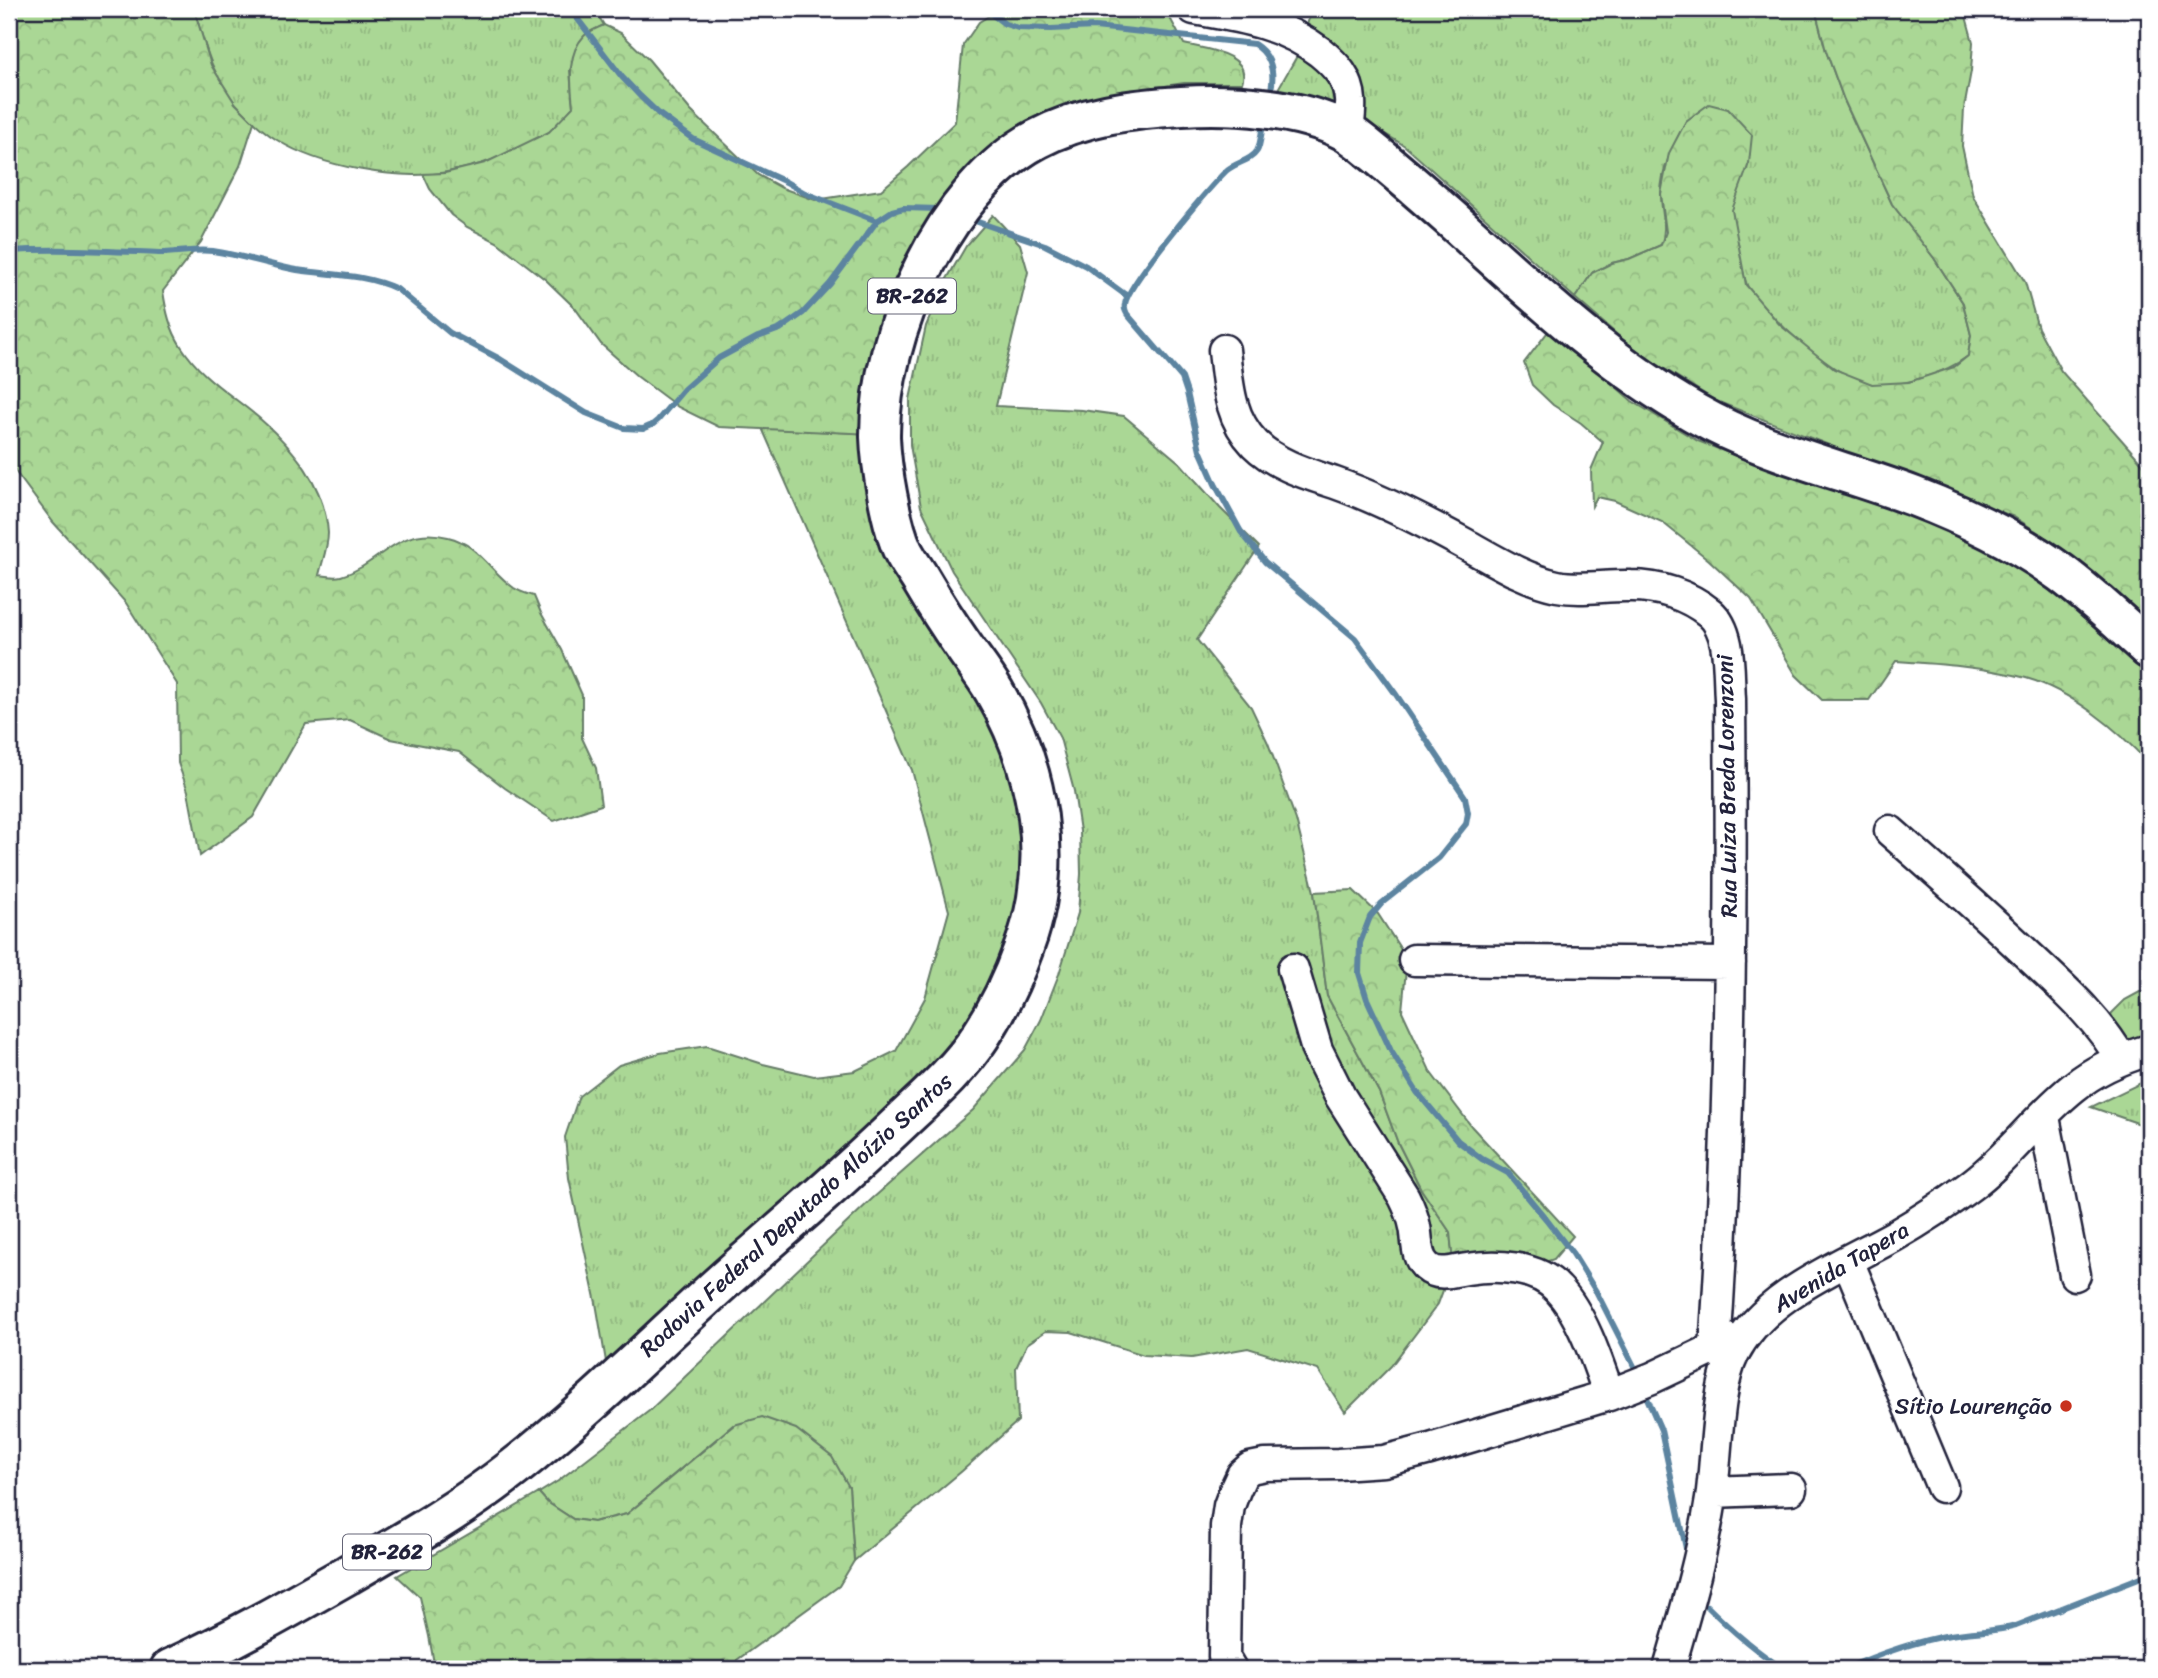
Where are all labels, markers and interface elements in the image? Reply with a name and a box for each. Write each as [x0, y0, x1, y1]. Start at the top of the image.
road number: BR-262 [868, 278, 956, 314]
street label: Rua Luiza Breda Lorenzoni [1704, 653, 1750, 918]
street label: Rodovia Federal Deputado Aloízio Santos [630, 1062, 963, 1368]
street label: Avenida Tapera [1764, 1210, 1918, 1325]
place label: Sítio Lourenção [1895, 1386, 2052, 1427]
marker: Sítio Lourenção [2058, 1398, 2074, 1414]
road number: BR-262 [343, 1534, 431, 1570]

